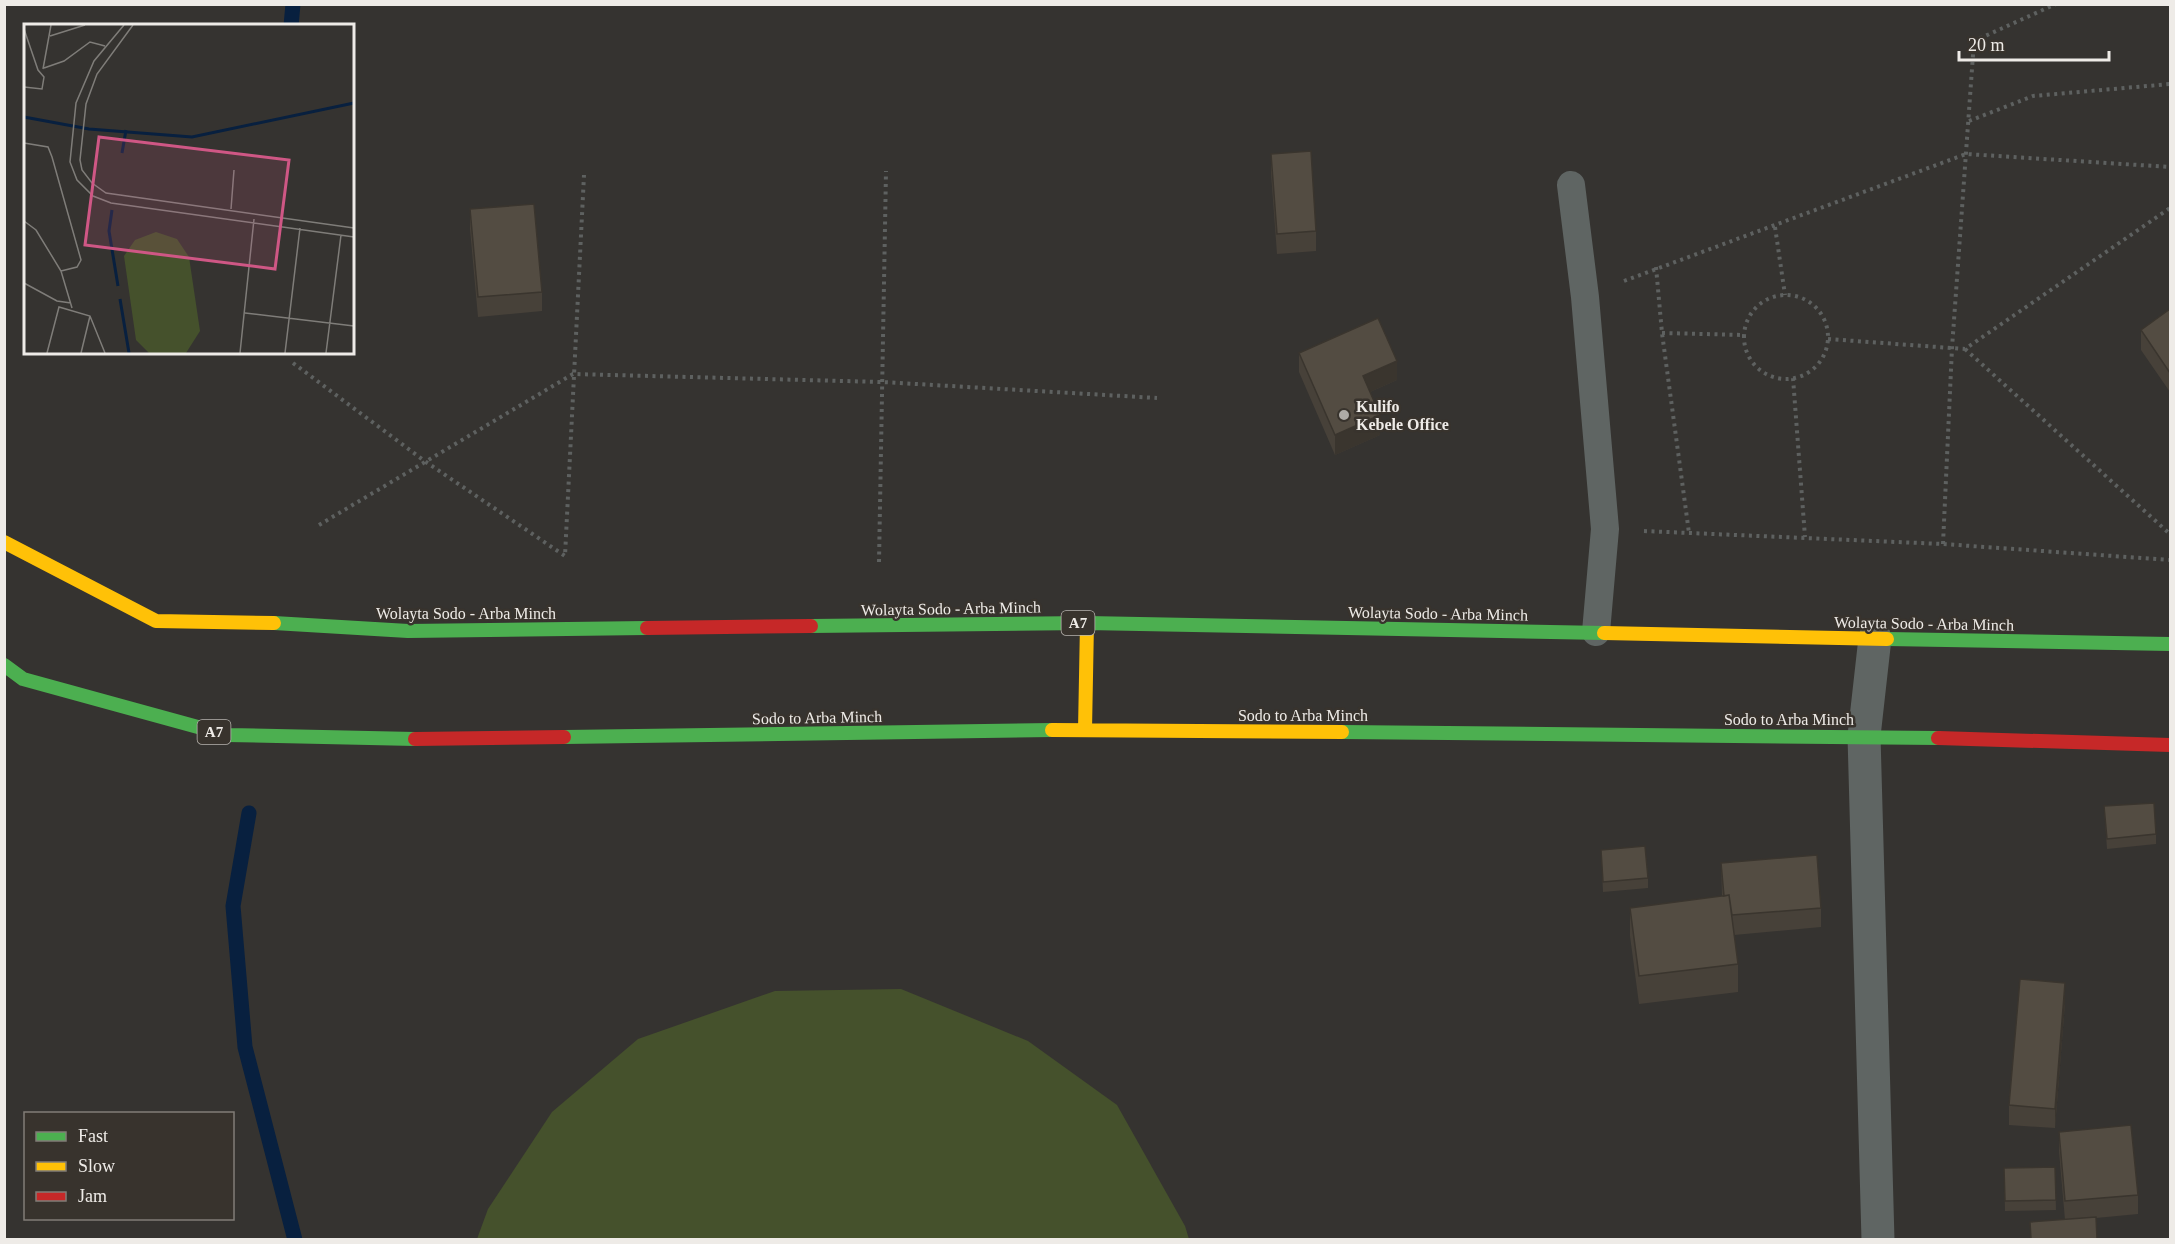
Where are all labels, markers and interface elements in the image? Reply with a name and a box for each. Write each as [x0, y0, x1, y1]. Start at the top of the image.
inset map [24, 24, 354, 354]
scale bar [1959, 24, 2109, 62]
text: 20 m [1968, 35, 2005, 55]
place label: Kulifo Kebele Office [1356, 398, 1449, 433]
marker: Kulifo Kebele Office [1337, 408, 1351, 422]
street label: Wolayta Sodo - Arba Minch [861, 598, 1041, 620]
street label: Wolayta Sodo - Arba Minch [1348, 603, 1528, 625]
street label: Wolayta Sodo - Arba Minch [376, 605, 556, 623]
road number: A7 [1062, 611, 1094, 635]
street label: Wolayta Sodo - Arba Minch [1834, 613, 2014, 635]
street label: Sodo to Arba Minch [1238, 707, 1368, 724]
street label: Sodo to Arba Minch [752, 708, 882, 727]
street label: Sodo to Arba Minch [1724, 711, 1854, 728]
road number: A7 [198, 720, 230, 744]
legend [24, 1112, 234, 1220]
text: Fast [78, 1126, 108, 1146]
text: Slow [78, 1156, 115, 1176]
text: Jam [78, 1186, 107, 1206]

